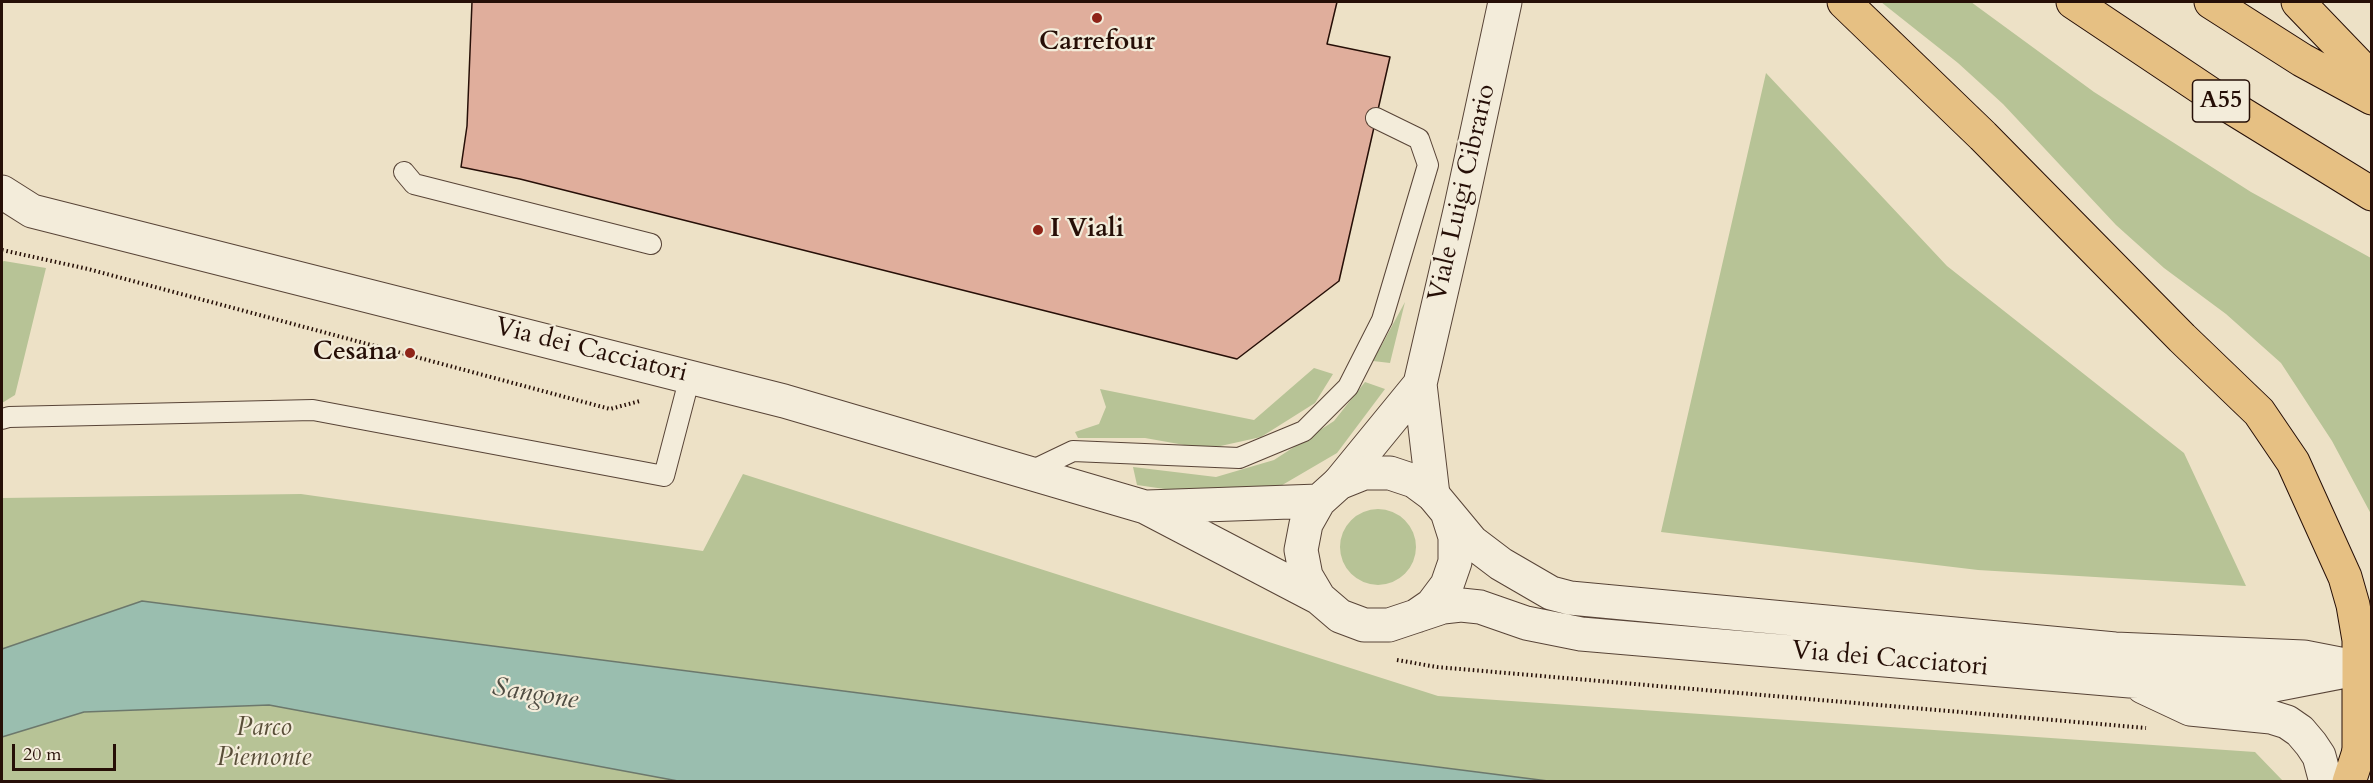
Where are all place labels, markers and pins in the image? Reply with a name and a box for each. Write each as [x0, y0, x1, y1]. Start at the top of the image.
marker: Carrefour [1090, 11, 1104, 25]
place label: Carrefour [1039, 27, 1155, 59]
place label: I Viali [1050, 214, 1124, 246]
marker: I Viali [1031, 223, 1045, 237]
place label: Cesana [313, 337, 398, 369]
marker: Cesana [403, 346, 417, 360]

